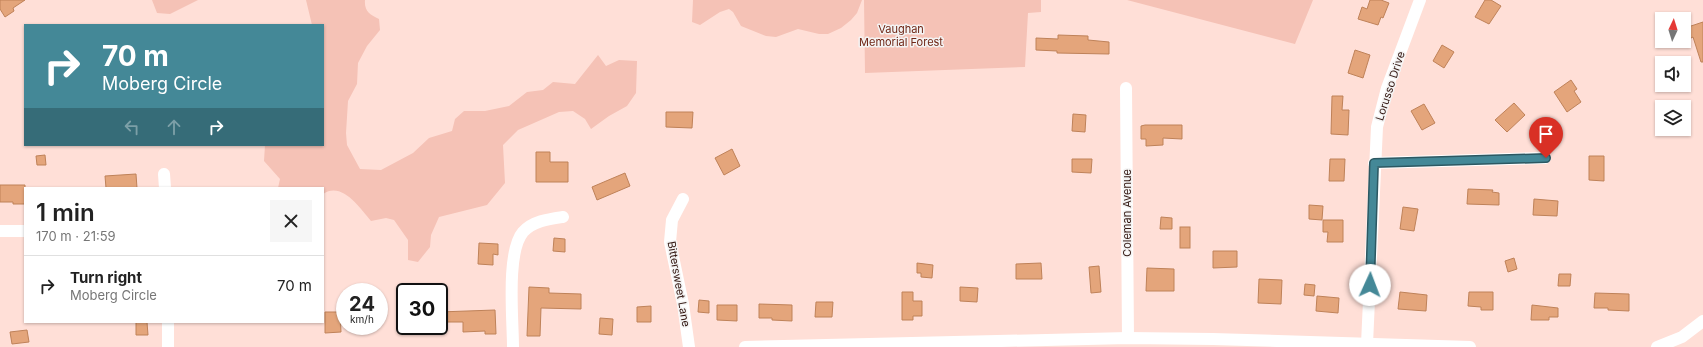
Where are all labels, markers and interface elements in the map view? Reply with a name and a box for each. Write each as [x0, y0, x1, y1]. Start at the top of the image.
north arrow [1655, 12, 1691, 48]
map controls [1655, 12, 1691, 136]
park label: Vaughan Memorial Forest [859, 22, 943, 49]
text: 70 m [102, 39, 169, 73]
icon: right [36, 40, 88, 92]
street label: Lorusso Drive [1372, 50, 1408, 122]
button: sound [1655, 56, 1691, 92]
text: Moberg Circle [102, 73, 222, 94]
button: layers [1655, 100, 1691, 136]
icon: left [121, 116, 143, 138]
icon: ahead [163, 116, 185, 138]
icon: right [205, 116, 227, 138]
pin [1529, 117, 1563, 158]
icon: arrive [1535, 123, 1557, 145]
street label: Coleman Avenue [1120, 169, 1134, 257]
text: 1 min [36, 198, 95, 227]
button: close [270, 200, 312, 242]
text: 170 m · 21:59 [36, 228, 116, 244]
street label: Bittersweet Lane [665, 240, 693, 328]
position arrow [1349, 264, 1391, 306]
text: Turn right [70, 268, 142, 287]
icon: right [36, 275, 58, 297]
text: 70 m [277, 276, 312, 295]
speed limit sign: 30 [396, 283, 448, 335]
text: Moberg Circle [70, 287, 157, 303]
text: 24 [349, 292, 375, 316]
text: km/h [350, 313, 374, 325]

